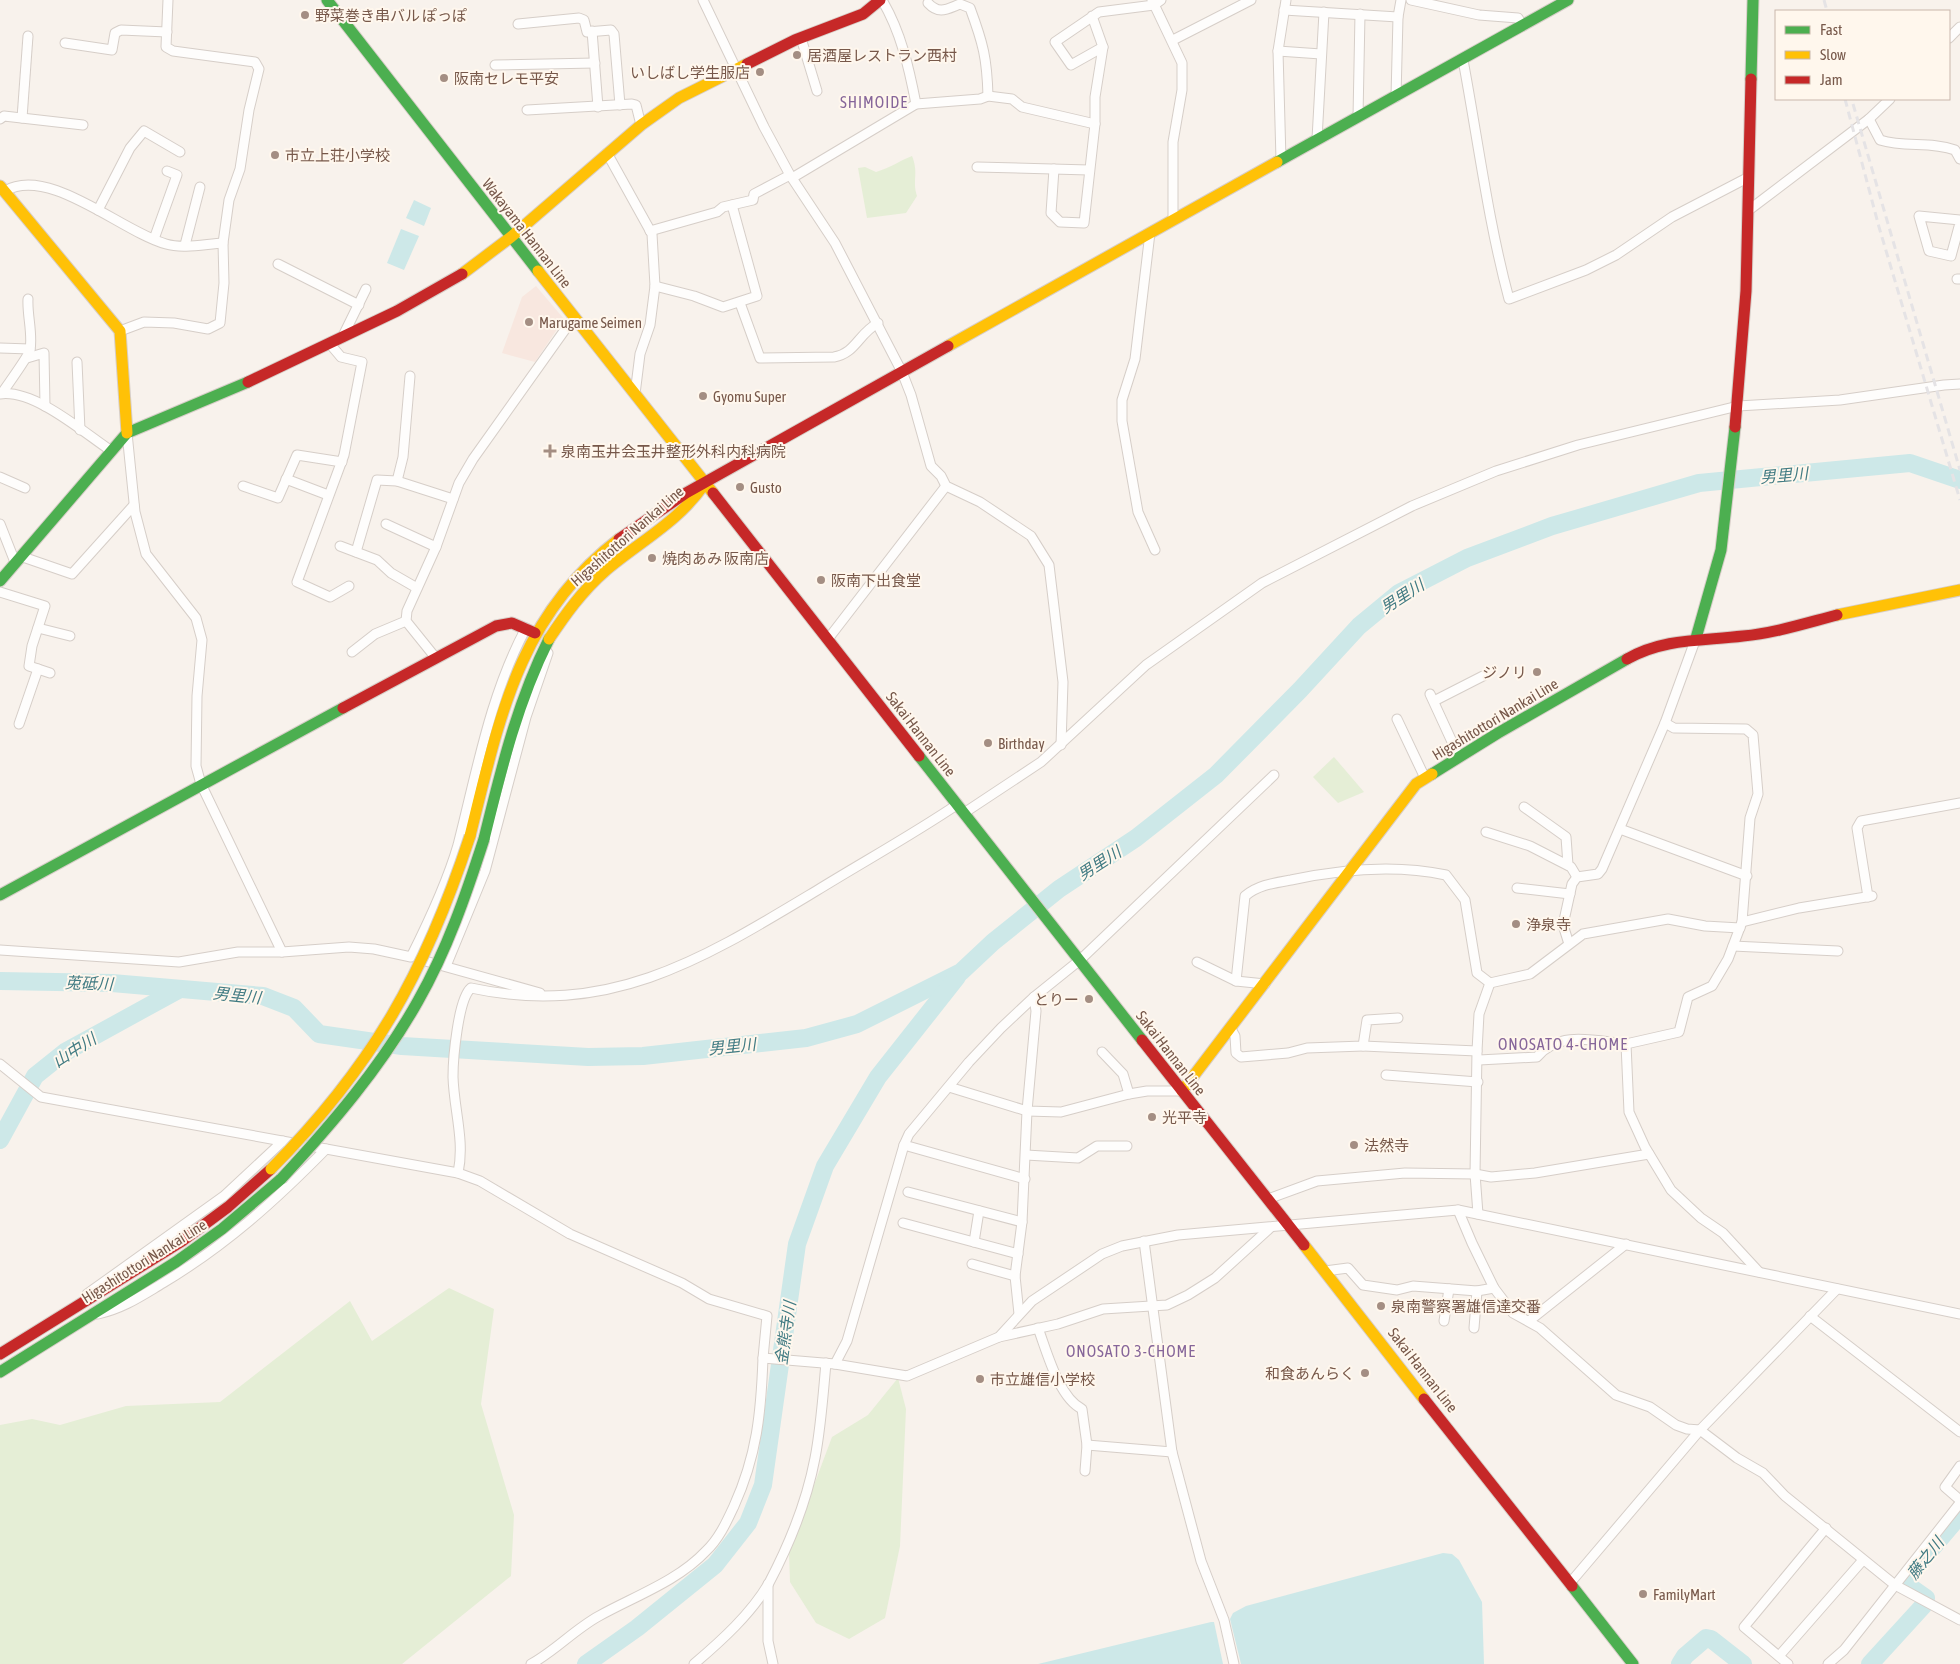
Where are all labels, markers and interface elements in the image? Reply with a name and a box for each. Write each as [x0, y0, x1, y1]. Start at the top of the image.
place label: 野菜巻き串バル ぽっぽ [315, 7, 467, 24]
marker: 野菜巻き串バル ぽっぽ [299, 9, 311, 21]
legend [1775, 10, 1950, 100]
text: Fast [1820, 21, 1842, 38]
text: Slow [1820, 46, 1846, 63]
place label: 居酒屋レストラン西村 [807, 47, 957, 64]
marker: 居酒屋レストラン西村 [791, 49, 803, 61]
place label: いしばし学生服店 [630, 64, 750, 81]
marker: いしばし学生服店 [754, 66, 766, 78]
place label: 阪南セレモ平安 [454, 70, 559, 87]
text: Jam [1820, 71, 1843, 88]
marker: 阪南セレモ平安 [438, 72, 450, 84]
district label: SHIMOIDE [840, 93, 908, 111]
place label: 市立上荘小学校 [285, 147, 390, 164]
marker: 市立上荘小学校 [269, 149, 281, 161]
street label: Wakayama Hannan Line [479, 175, 575, 291]
place label: Marugame Seimen [539, 314, 642, 331]
marker: Marugame Seimen [523, 316, 535, 328]
place label: Gyomu Super [713, 388, 787, 405]
marker: Gyomu Super [697, 390, 709, 402]
place label: 泉南玉井会玉井整形外科内科病院 [561, 443, 786, 460]
marker: 泉南玉井会玉井整形外科内科病院 [543, 444, 557, 458]
water label: 男里川 [1759, 464, 1811, 486]
place label: Gusto [750, 479, 782, 496]
marker: Gusto [734, 481, 746, 493]
street label: Higashitottori Nankai Line [567, 482, 687, 589]
place label: 焼肉あみ 阪南店 [662, 550, 769, 567]
marker: 焼肉あみ 阪南店 [646, 552, 658, 564]
place label: 阪南下出食堂 [831, 572, 921, 589]
marker: 阪南下出食堂 [815, 574, 827, 586]
water label: 男里川 [1377, 574, 1429, 617]
place label: ジノリ [1482, 664, 1527, 681]
marker: ジノリ [1531, 666, 1543, 678]
street label: Higashitottori Nankai Line [1429, 675, 1561, 763]
street label: Sakai Hannan Line [883, 688, 959, 780]
place label: Birthday [998, 735, 1045, 752]
marker: Birthday [982, 737, 994, 749]
water label: 男里川 [1074, 841, 1126, 884]
place label: 浄泉寺 [1526, 916, 1571, 933]
marker: 浄泉寺 [1510, 918, 1522, 930]
water label: 莵砥川 [65, 973, 115, 993]
water label: 男里川 [212, 984, 264, 1007]
place label: とりー [1034, 991, 1079, 1008]
marker: とりー [1083, 993, 1095, 1005]
street label: Sakai Hannan Line [1133, 1007, 1209, 1099]
water label: 山中川 [49, 1028, 101, 1071]
water label: 男里川 [707, 1034, 759, 1057]
district label: ONOSATO 4-CHOME [1498, 1035, 1628, 1053]
place label: 光平寺 [1162, 1109, 1207, 1126]
marker: 光平寺 [1146, 1111, 1158, 1123]
place label: 法然寺 [1364, 1137, 1409, 1154]
marker: 法然寺 [1348, 1139, 1360, 1151]
street label: Higashitottori Nankai Line [79, 1216, 210, 1306]
water label: 金熊寺川 [772, 1298, 799, 1366]
place label: 泉南警察署雄信達交番 [1391, 1298, 1541, 1315]
marker: 泉南警察署雄信達交番 [1375, 1300, 1387, 1312]
street label: Sakai Hannan Line [1385, 1324, 1461, 1416]
district label: ONOSATO 3-CHOME [1066, 1342, 1196, 1360]
place label: 和食あんらく [1265, 1365, 1355, 1382]
marker: 和食あんらく [1359, 1367, 1371, 1379]
place label: 市立雄信小学校 [990, 1371, 1095, 1388]
marker: 市立雄信小学校 [974, 1373, 986, 1385]
water label: 藤之川 [1903, 1532, 1948, 1582]
place label: FamilyMart [1653, 1586, 1716, 1603]
marker: FamilyMart [1637, 1588, 1649, 1600]

